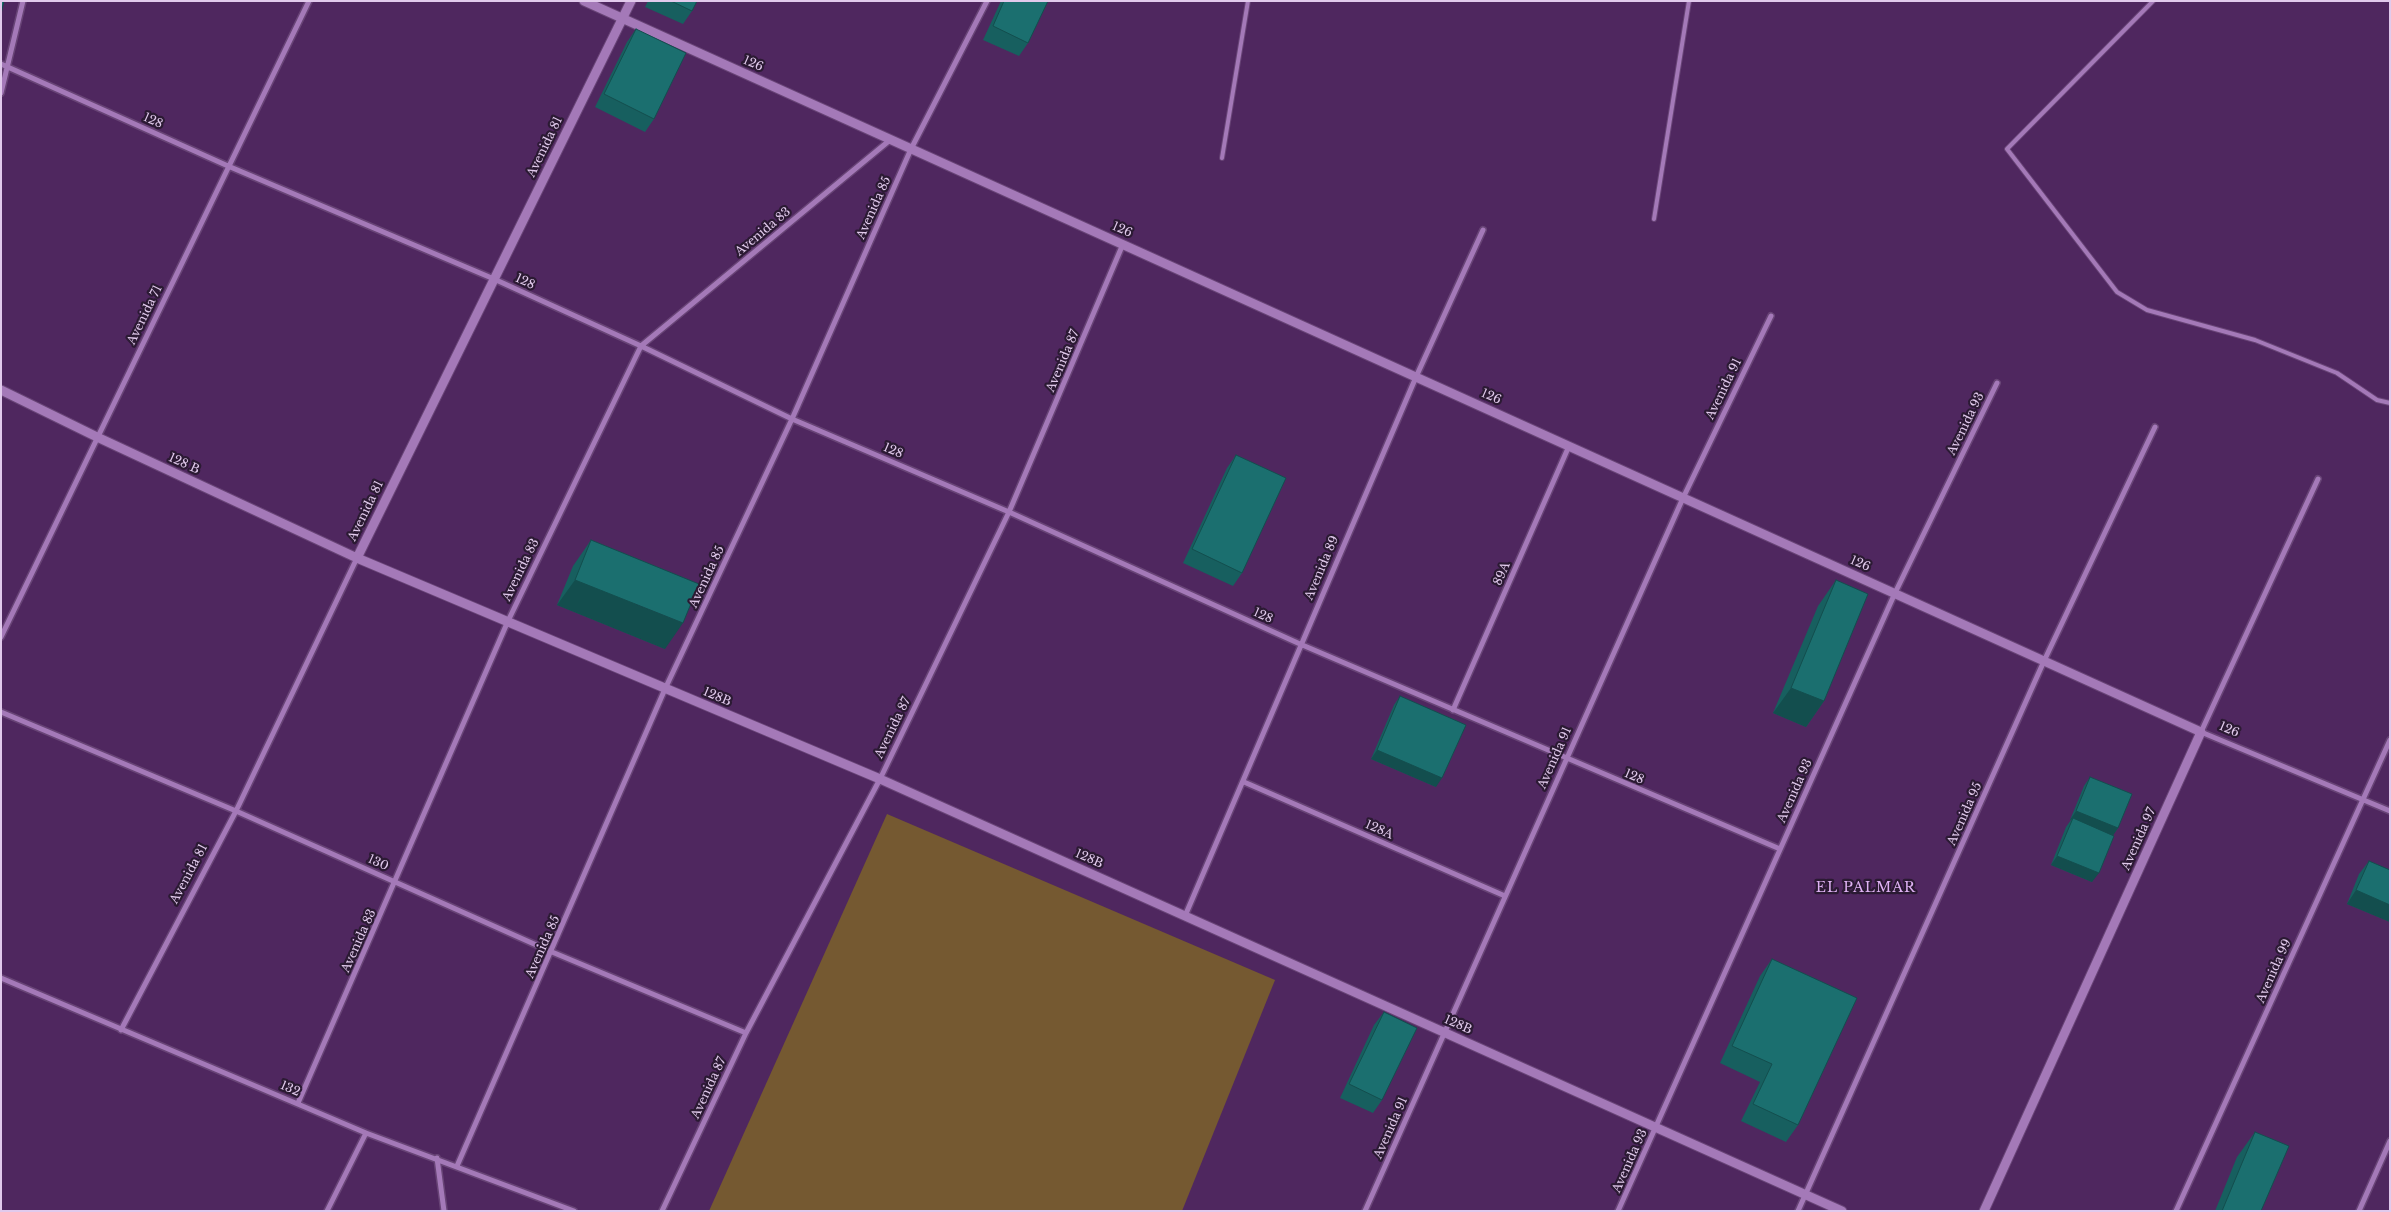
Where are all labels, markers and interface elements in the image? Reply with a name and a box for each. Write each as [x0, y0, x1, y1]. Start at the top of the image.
street label: 126 [741, 53, 765, 75]
street label: 128 [141, 110, 165, 132]
street label: Avenida 81 [524, 114, 566, 180]
street label: Avenida 85 [854, 174, 894, 242]
street label: Avenida 83 [732, 205, 794, 259]
street label: 126 [1110, 219, 1134, 241]
street label: 128 [513, 271, 537, 293]
street label: Avenida 71 [124, 283, 166, 347]
street label: Avenida 87 [1043, 328, 1083, 394]
street label: Avenida 91 [1703, 356, 1745, 422]
street label: 126 [1479, 386, 1503, 408]
street label: Avenida 93 [1945, 390, 1987, 458]
street label: 128 [881, 440, 905, 462]
street label: 128 B [166, 451, 202, 477]
street label: Avenida 81 [345, 478, 387, 544]
street label: Avenida 89 [1302, 534, 1342, 602]
street label: Avenida 83 [500, 536, 542, 604]
street label: Avenida 85 [686, 544, 728, 610]
street label: 126 [1848, 553, 1872, 575]
street label: 89A [1491, 560, 1513, 588]
street label: 128 [1251, 605, 1275, 627]
street label: 128B [701, 685, 733, 709]
street label: Avenida 87 [872, 695, 914, 761]
street label: 126 [2217, 719, 2241, 741]
street label: Avenida 91 [1535, 725, 1575, 791]
street label: Avenida 93 [1775, 757, 1815, 825]
street label: 128 [1622, 766, 1646, 788]
street label: Avenida 95 [1945, 780, 1985, 848]
street label: Avenida 97 [2119, 806, 2159, 872]
street label: 128A [1363, 817, 1395, 843]
street label: Avenida 81 [167, 842, 211, 906]
street label: 128B [1073, 846, 1105, 872]
street label: 130 [365, 852, 391, 874]
district label: EL PALMAR [1815, 880, 1917, 896]
street label: Avenida 83 [339, 907, 379, 975]
street label: Avenida 85 [523, 913, 563, 981]
street label: Avenida 99 [2253, 937, 2295, 1005]
street label: 128B [1442, 1012, 1474, 1038]
street label: Avenida 87 [688, 1055, 730, 1121]
street label: 132 [278, 1078, 302, 1100]
street label: Avenida 91 [1371, 1095, 1411, 1161]
street label: Avenida 93 [1610, 1127, 1650, 1195]

